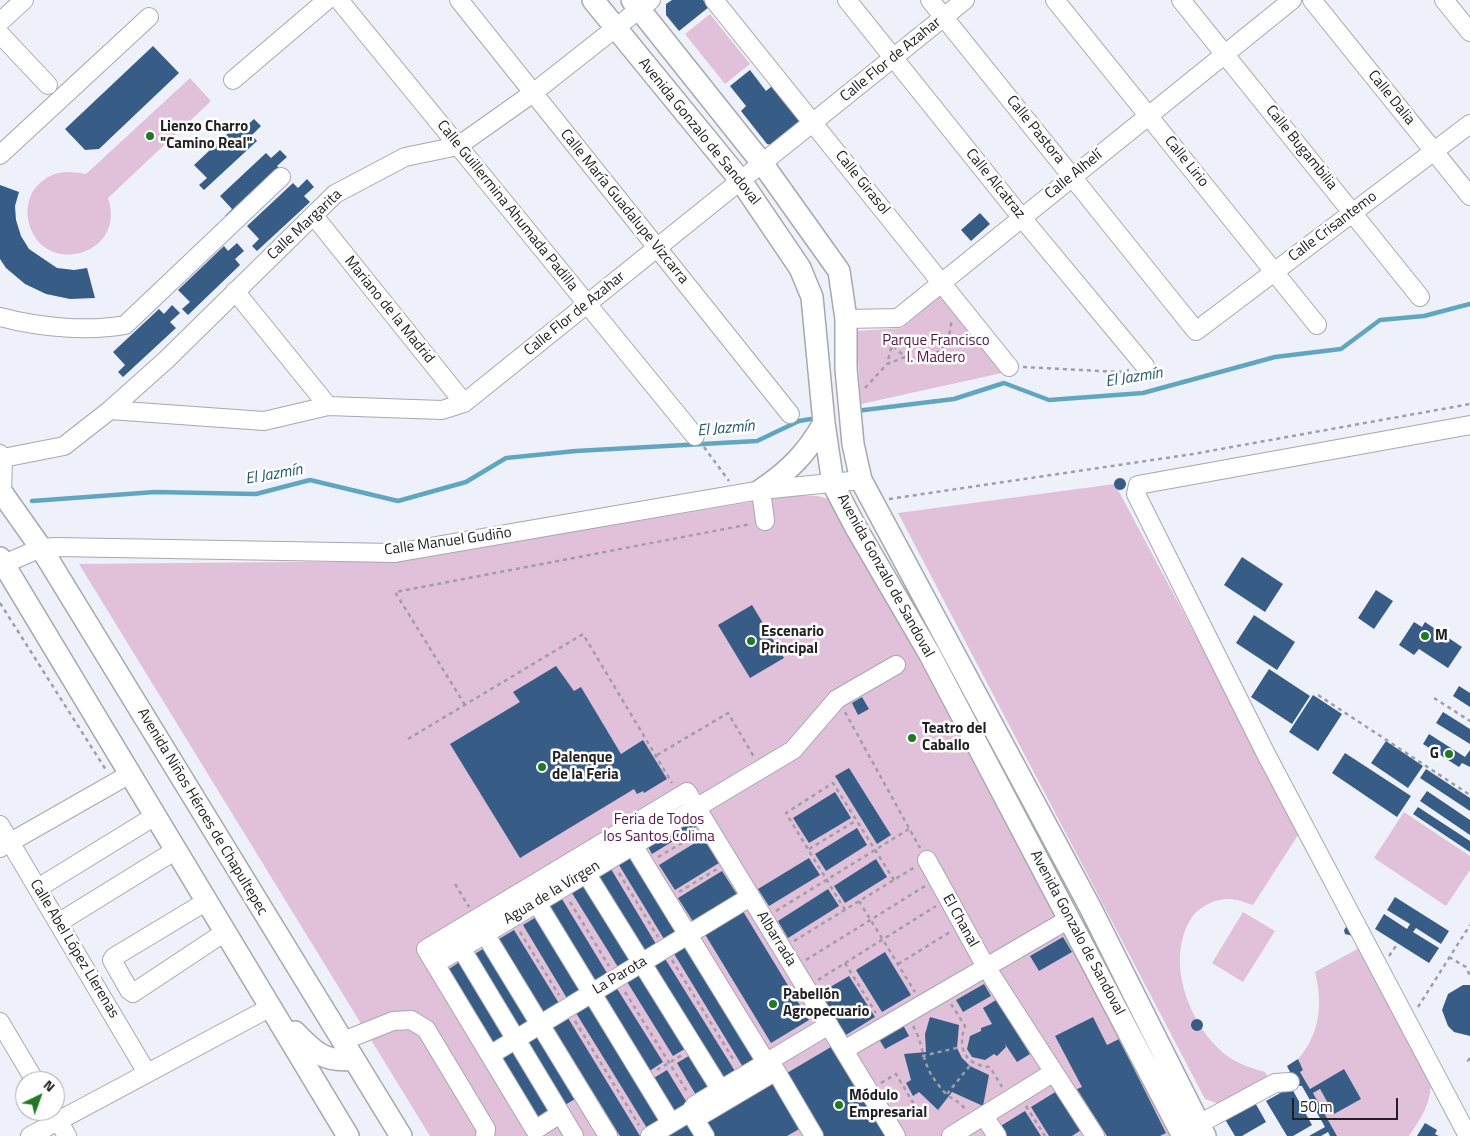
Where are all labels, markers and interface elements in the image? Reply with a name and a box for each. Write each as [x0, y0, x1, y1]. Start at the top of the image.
street label: Calle Flor de Azahar [837, 14, 945, 106]
street label: Avenida Gonzalo de Sandoval [634, 55, 764, 209]
street label: Calle Dalia [1364, 67, 1418, 129]
street label: Calle Pastora [1002, 92, 1068, 168]
street label: Calle Bugambilia [1261, 102, 1341, 194]
street label: Calle Guillermina Ahumada Padilla [433, 117, 581, 295]
place label: Lienzo Charro "Camino Real" [160, 118, 253, 153]
street label: Calle María Guadalupe Vizcarra [556, 126, 692, 288]
marker: Lienzo Charro "Camino Real" [144, 130, 156, 142]
street label: Calle Lirio [1160, 133, 1212, 191]
street label: Calle Alcatraz [961, 145, 1029, 223]
street label: Calle Girasol [831, 147, 893, 219]
street label: Calle Alhelí [1042, 147, 1106, 203]
street label: Calle Margarita [264, 186, 346, 264]
street label: Calle Crisantemo [1285, 188, 1381, 266]
street label: Mariano de la Madrid [340, 253, 438, 367]
street label: Calle Flor de Azahar [521, 268, 629, 360]
park label: Parque Francisco I. Madero [882, 332, 990, 367]
water label: El Jazmín [1104, 364, 1164, 392]
water label: El Jazmín [696, 417, 756, 441]
water label: El Jazmín [244, 461, 304, 489]
street label: Avenida Gonzalo de Sandoval [833, 491, 937, 661]
street label: Calle Manuel Gudiño [383, 524, 513, 560]
place label: Escenario Principal [761, 623, 824, 658]
place label: M [1435, 627, 1448, 645]
marker: M [1419, 630, 1431, 642]
marker: Escenario Principal [745, 635, 757, 647]
street label: Avenida Niños Héroes de Chapultepec [133, 705, 271, 919]
place label: Teatro del Caballo [922, 720, 986, 755]
marker: Teatro del Caballo [906, 732, 918, 744]
place label: G [1430, 745, 1439, 763]
marker: G [1443, 748, 1455, 760]
place label: Palenque de la Feria [552, 749, 619, 784]
marker: Palenque de la Feria [536, 761, 548, 773]
park label: Feria de Todos los Santos Colima [603, 811, 715, 846]
street label: Avenida Gonzalo de Sandoval [1026, 848, 1128, 1018]
street label: Agua de la Virgen [501, 857, 603, 929]
street label: Calle Abel López Llerenas [25, 876, 123, 1022]
street label: El Chanal [938, 891, 982, 951]
street label: Albarrada [752, 908, 800, 970]
street label: La Parota [590, 953, 650, 999]
place label: Pabellón Agropecuario [783, 986, 869, 1021]
marker: Pabellón Agropecuario [767, 998, 779, 1010]
north arrow [15, 1071, 65, 1121]
text: N [39, 1074, 60, 1096]
place label: Módulo Empresarial [849, 1087, 927, 1122]
scale bar [1295, 1088, 1401, 1120]
text: 50 m [1300, 1095, 1333, 1118]
marker: Módulo Empresarial [833, 1099, 845, 1111]

